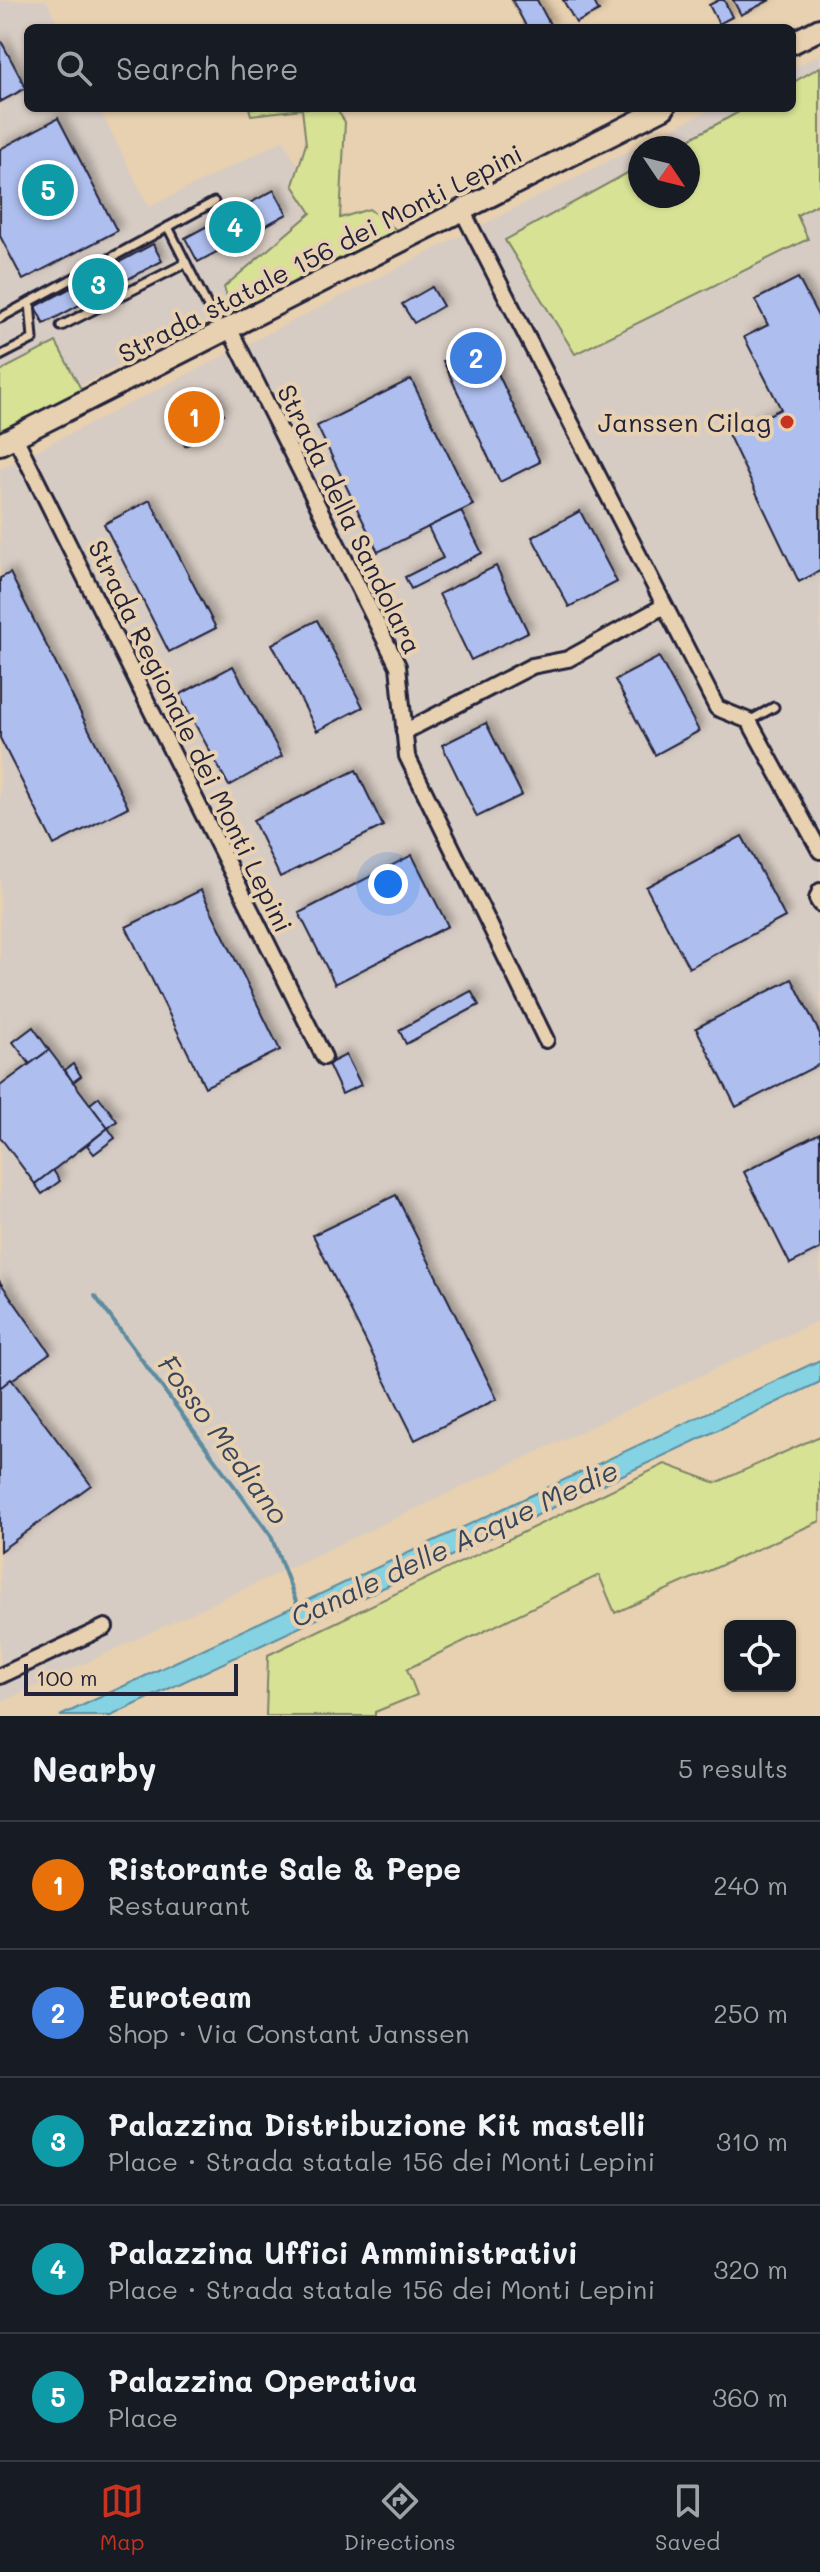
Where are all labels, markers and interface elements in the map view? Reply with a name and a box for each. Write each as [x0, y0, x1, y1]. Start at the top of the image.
search box [24, 24, 796, 112]
icon: search [52, 46, 96, 90]
text: Search here [116, 48, 299, 88]
street label: Strada statale 156 dei Monti Lepini [112, 136, 528, 370]
north arrow [628, 136, 700, 208]
pin: 5 [22, 160, 74, 220]
pin: 4 [209, 197, 261, 257]
pin: 3 [72, 254, 124, 314]
pin: 2 [450, 328, 502, 388]
street label: Strada della Sandolara [270, 379, 430, 659]
pin: 1 [168, 387, 220, 447]
place label: Janssen Cilag [598, 405, 771, 439]
marker: Janssen Cilag [778, 413, 796, 431]
street label: Strada Regionale dei Monti Lepini [81, 534, 301, 938]
your location [368, 864, 408, 904]
water label: Fosso Mediano [150, 1347, 298, 1531]
water label: Canale delle Acque Medie [284, 1451, 624, 1635]
map controls [724, 1620, 796, 1692]
button: locate [724, 1620, 796, 1692]
scale bar [24, 1660, 238, 1696]
text: 100 m [36, 1663, 98, 1692]
text: Nearby [32, 1746, 157, 1791]
text: 5 results [678, 1751, 788, 1785]
text: Ristorante Sale & Pepe [108, 1848, 461, 1888]
text: 1 [52, 1868, 64, 1902]
text: 240 m [713, 1868, 788, 1902]
text: Restaurant [108, 1888, 250, 1922]
text: Euroteam [108, 1976, 252, 2016]
text: 2 [51, 1996, 65, 2030]
text: 250 m [713, 1996, 788, 2030]
text: Shop · Via Constant Janssen [108, 2016, 469, 2050]
text: Palazzina Distribuzione Kit mastelli [108, 2104, 646, 2144]
text: 3 [50, 2124, 66, 2158]
text: 310 m [716, 2124, 788, 2158]
text: Place · Strada statale 156 dei Monti Lepini [108, 2144, 655, 2178]
text: Palazzina Uffici Amministrativi [108, 2232, 578, 2272]
text: 4 [50, 2252, 66, 2286]
text: 320 m [713, 2252, 788, 2286]
text: Place · Strada statale 156 dei Monti Lepini [108, 2272, 655, 2306]
text: Palazzina Operativa [108, 2360, 417, 2400]
text: 5 [50, 2380, 66, 2414]
text: 360 m [712, 2380, 788, 2414]
text: Place [108, 2400, 178, 2434]
tab: Map [100, 2479, 145, 2556]
tab: Directions [344, 2479, 456, 2556]
tab: Saved [655, 2479, 720, 2556]

